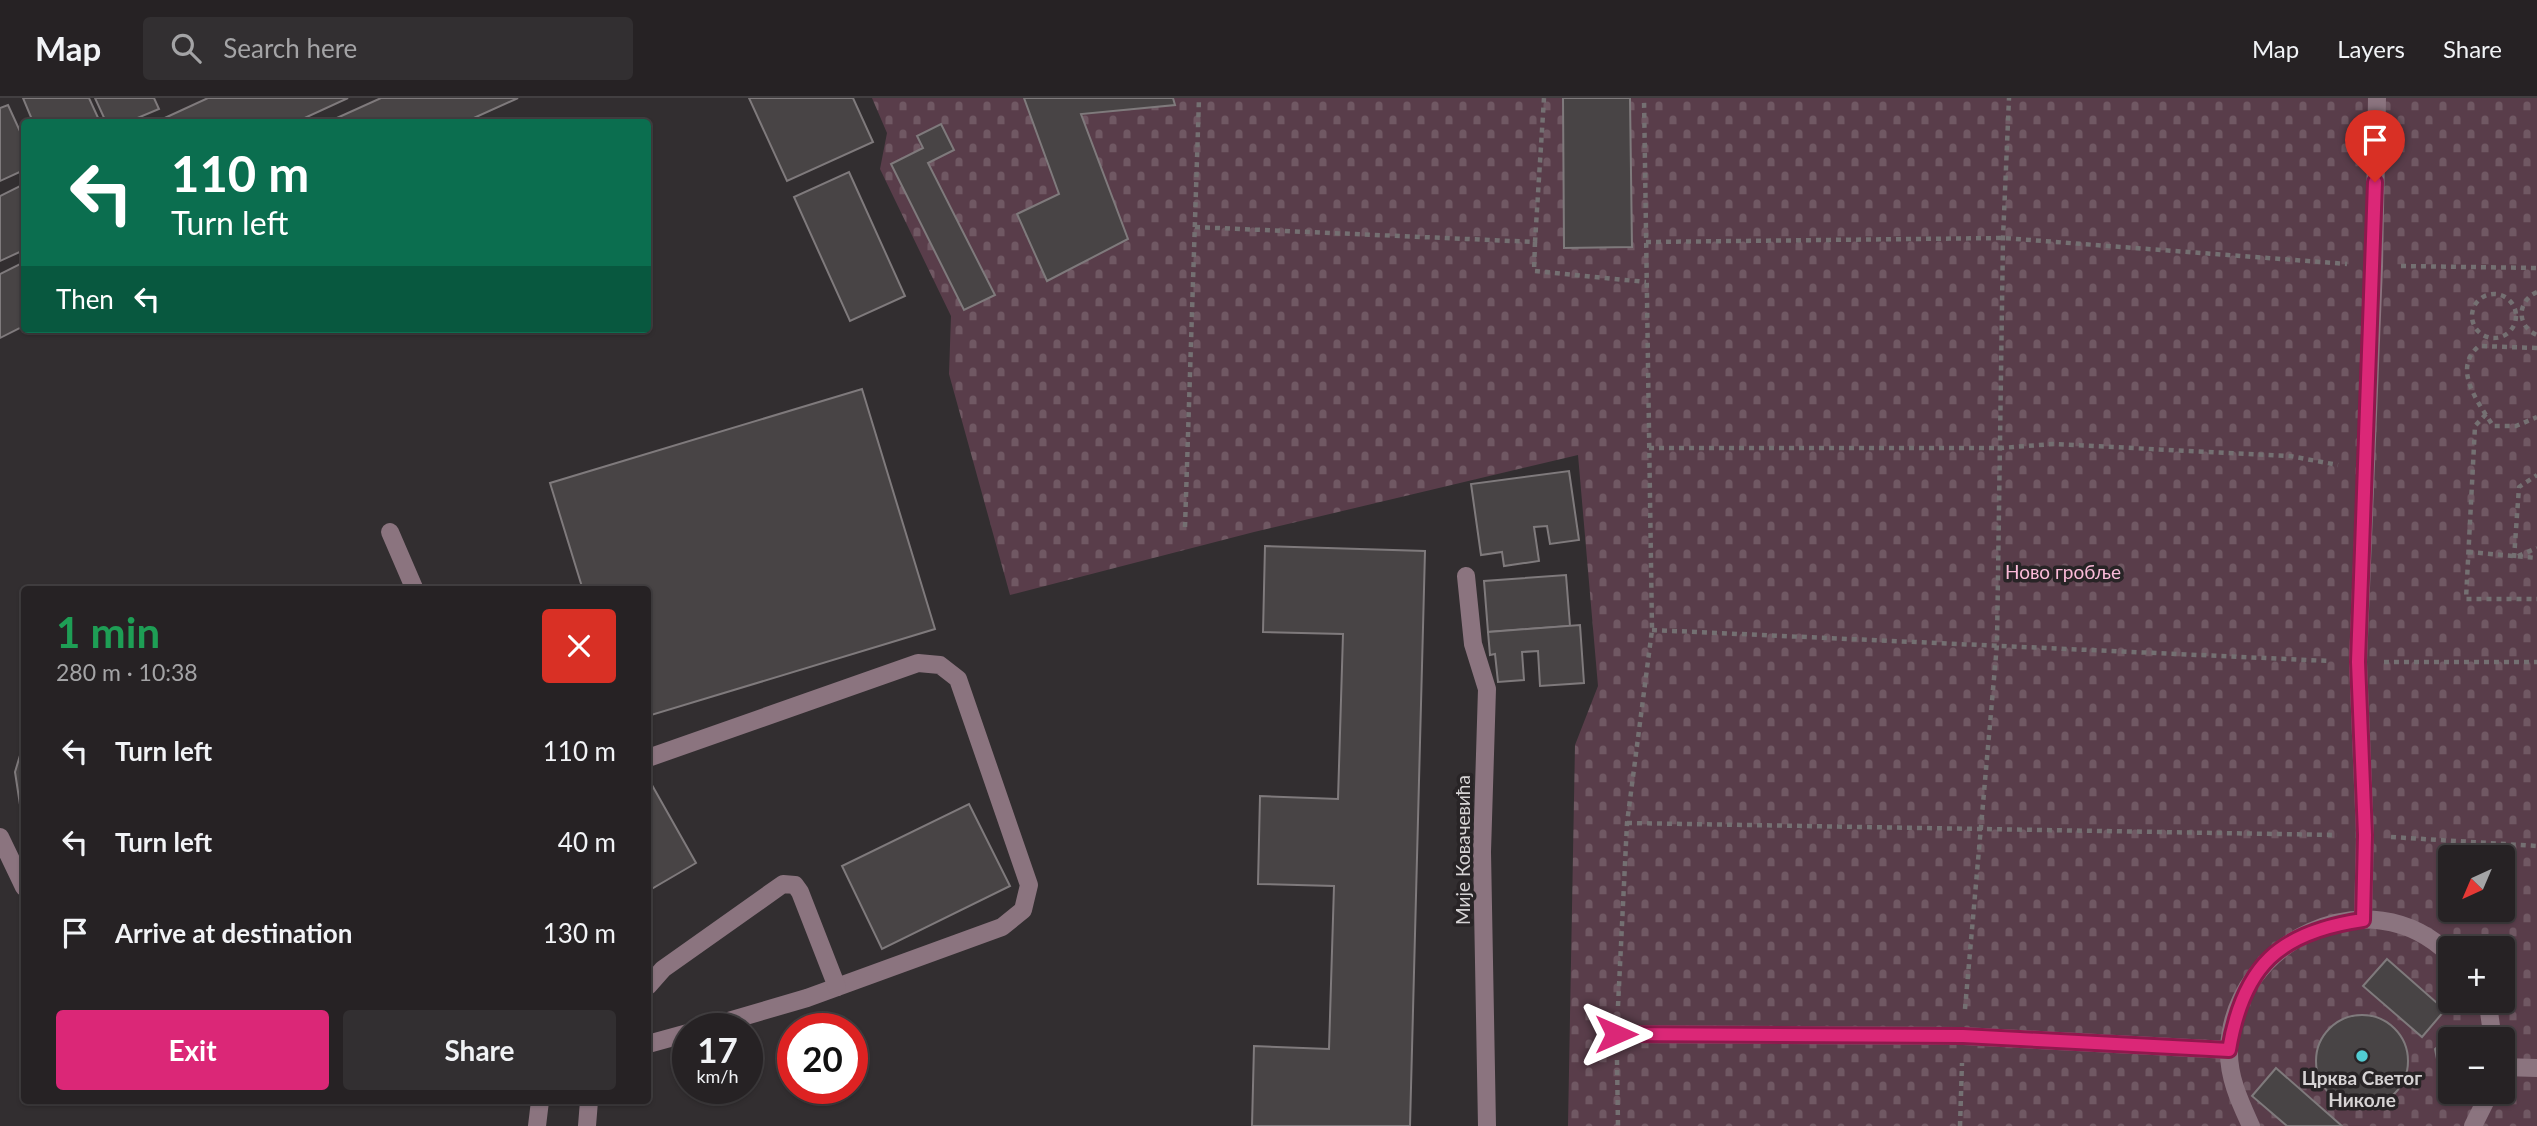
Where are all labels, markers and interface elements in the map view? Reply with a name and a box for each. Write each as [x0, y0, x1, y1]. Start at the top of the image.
search box [143, 17, 633, 80]
text: Map [35, 28, 101, 68]
icon: search [167, 29, 205, 67]
text: Search here [223, 32, 357, 64]
text: Map [2252, 34, 2299, 63]
text: Layers [2337, 34, 2405, 63]
text: Share [2443, 34, 2502, 63]
pin [2345, 110, 2405, 182]
icon: arrive [2356, 121, 2394, 159]
text: 110 m [171, 144, 309, 202]
icon: left [56, 147, 147, 238]
text: Turn left [171, 203, 288, 242]
icon: left [128, 280, 166, 318]
text: Then [56, 283, 114, 315]
park label: Ново гробље [2005, 560, 2121, 583]
text: 1 min [56, 607, 160, 657]
button: close [542, 609, 616, 683]
text: 280 m · 10:38 [56, 658, 198, 686]
icon: left [56, 732, 94, 770]
text: Turn left [115, 735, 212, 767]
text: 110 m [543, 735, 616, 767]
street label: Мије Ковачевића [1451, 775, 1474, 925]
icon: left [56, 823, 94, 861]
text: Turn left [115, 826, 212, 858]
text: 40 m [558, 826, 616, 858]
north arrow [2438, 845, 2515, 922]
map controls [2438, 845, 2515, 1104]
icon: arrive [56, 914, 94, 952]
text: Arrive at destination [115, 917, 352, 949]
text: 130 m [543, 917, 616, 949]
button: + [2438, 936, 2515, 1013]
position arrow [1579, 997, 1653, 1071]
button: Exit [56, 1010, 329, 1090]
button: Share [343, 1010, 616, 1090]
speed limit sign: 20 [777, 1013, 868, 1104]
button: − [2438, 1027, 2515, 1104]
text: 17 [697, 1028, 738, 1070]
marker: Црква Светог Николе [2354, 1048, 2370, 1064]
text: km/h [696, 1065, 739, 1087]
place label: Црква Светог Николе [2302, 1066, 2422, 1111]

